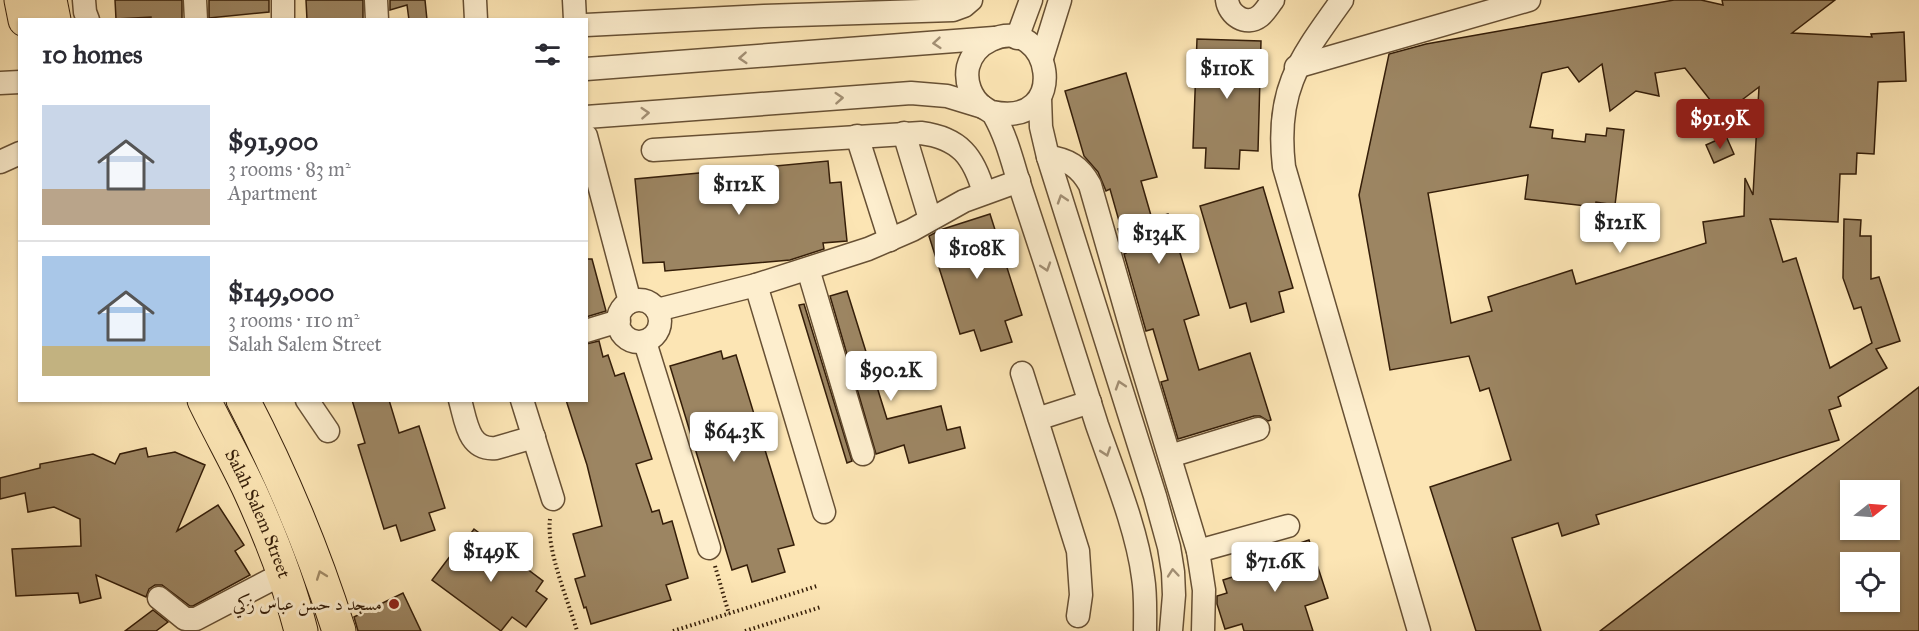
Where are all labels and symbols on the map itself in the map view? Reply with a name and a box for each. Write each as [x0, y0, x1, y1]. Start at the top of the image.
one-way arrow [933, 37, 942, 50]
pin: $110K [1185, 49, 1269, 100]
one-way arrow [738, 51, 747, 64]
one-way arrow [835, 92, 844, 105]
pin: $91.9K [1671, 99, 1769, 150]
one-way arrow [640, 106, 649, 119]
pin: $112K [697, 165, 781, 216]
one-way arrow [1056, 194, 1069, 205]
pin: $121K [1578, 203, 1662, 254]
pin: $134K [1117, 214, 1201, 265]
pin: $108K [935, 229, 1019, 280]
one-way arrow [1039, 261, 1051, 272]
pin: $90.2K [842, 351, 940, 402]
one-way arrow [1115, 380, 1127, 391]
pin: $64.3K [685, 412, 783, 463]
street label: Salah Salem Street [220, 446, 296, 582]
one-way arrow [1099, 446, 1112, 457]
north arrow [1840, 480, 1900, 540]
pin: $149K [449, 532, 533, 583]
pin: $71.6K [1226, 542, 1324, 593]
one-way arrow [1166, 568, 1179, 577]
one-way arrow [316, 571, 328, 582]
place label: مسجد د حسن عباس زكي [233, 592, 382, 619]
marker: مسجد د حسن عباس زكي [387, 597, 401, 611]

